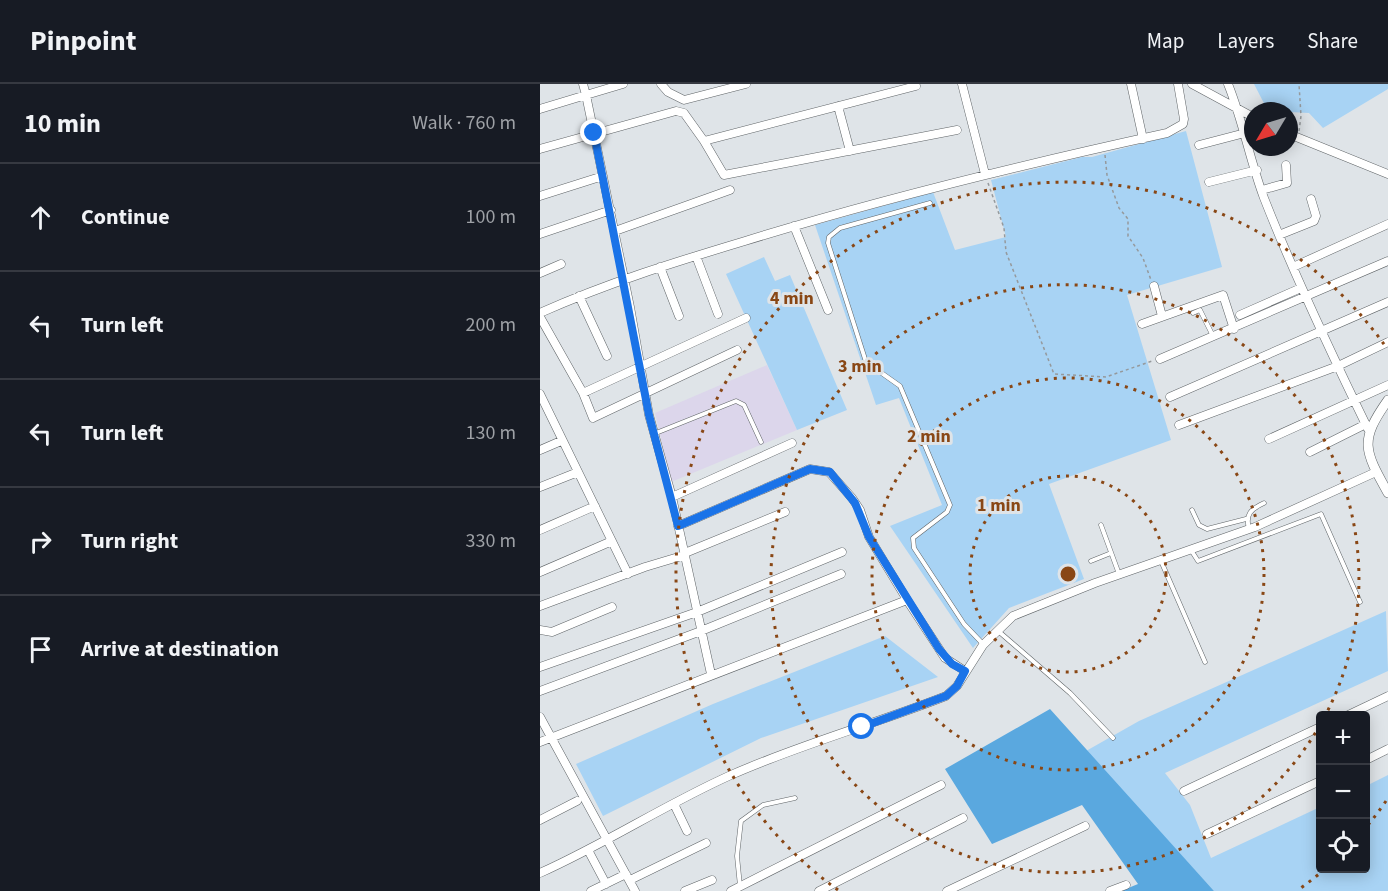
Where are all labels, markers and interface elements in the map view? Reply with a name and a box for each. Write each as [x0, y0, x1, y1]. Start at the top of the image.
text: Pinpoint [30, 21, 137, 61]
text: Map [1147, 26, 1184, 56]
text: Layers [1217, 26, 1274, 56]
text: Share [1307, 26, 1358, 56]
north arrow [1244, 102, 1298, 156]
text: 10 min [24, 105, 101, 142]
text: Walk · 760 m [412, 109, 516, 137]
route end [580, 119, 606, 145]
icon: ahead [24, 201, 57, 234]
text: Continue [81, 201, 170, 233]
text: 100 m [466, 203, 516, 231]
text: 4 min [770, 286, 814, 311]
icon: left [24, 309, 57, 342]
text: Turn left [81, 309, 163, 341]
text: 200 m [466, 311, 516, 339]
text: 3 min [838, 354, 882, 379]
icon: left [24, 417, 57, 450]
text: Turn left [81, 417, 163, 449]
text: 130 m [466, 419, 516, 447]
text: 2 min [907, 424, 951, 449]
text: 1 min [977, 493, 1021, 518]
icon: right [24, 525, 57, 558]
text: Turn right [81, 525, 178, 557]
text: 330 m [466, 527, 516, 555]
centre of rings [1058, 564, 1078, 584]
icon: arrive [24, 633, 57, 666]
text: Arrive at destination [81, 633, 279, 665]
map controls [1316, 711, 1370, 873]
button: + [1316, 711, 1370, 765]
route start [848, 713, 874, 739]
button: − [1316, 765, 1370, 819]
button: locate [1316, 819, 1370, 873]

